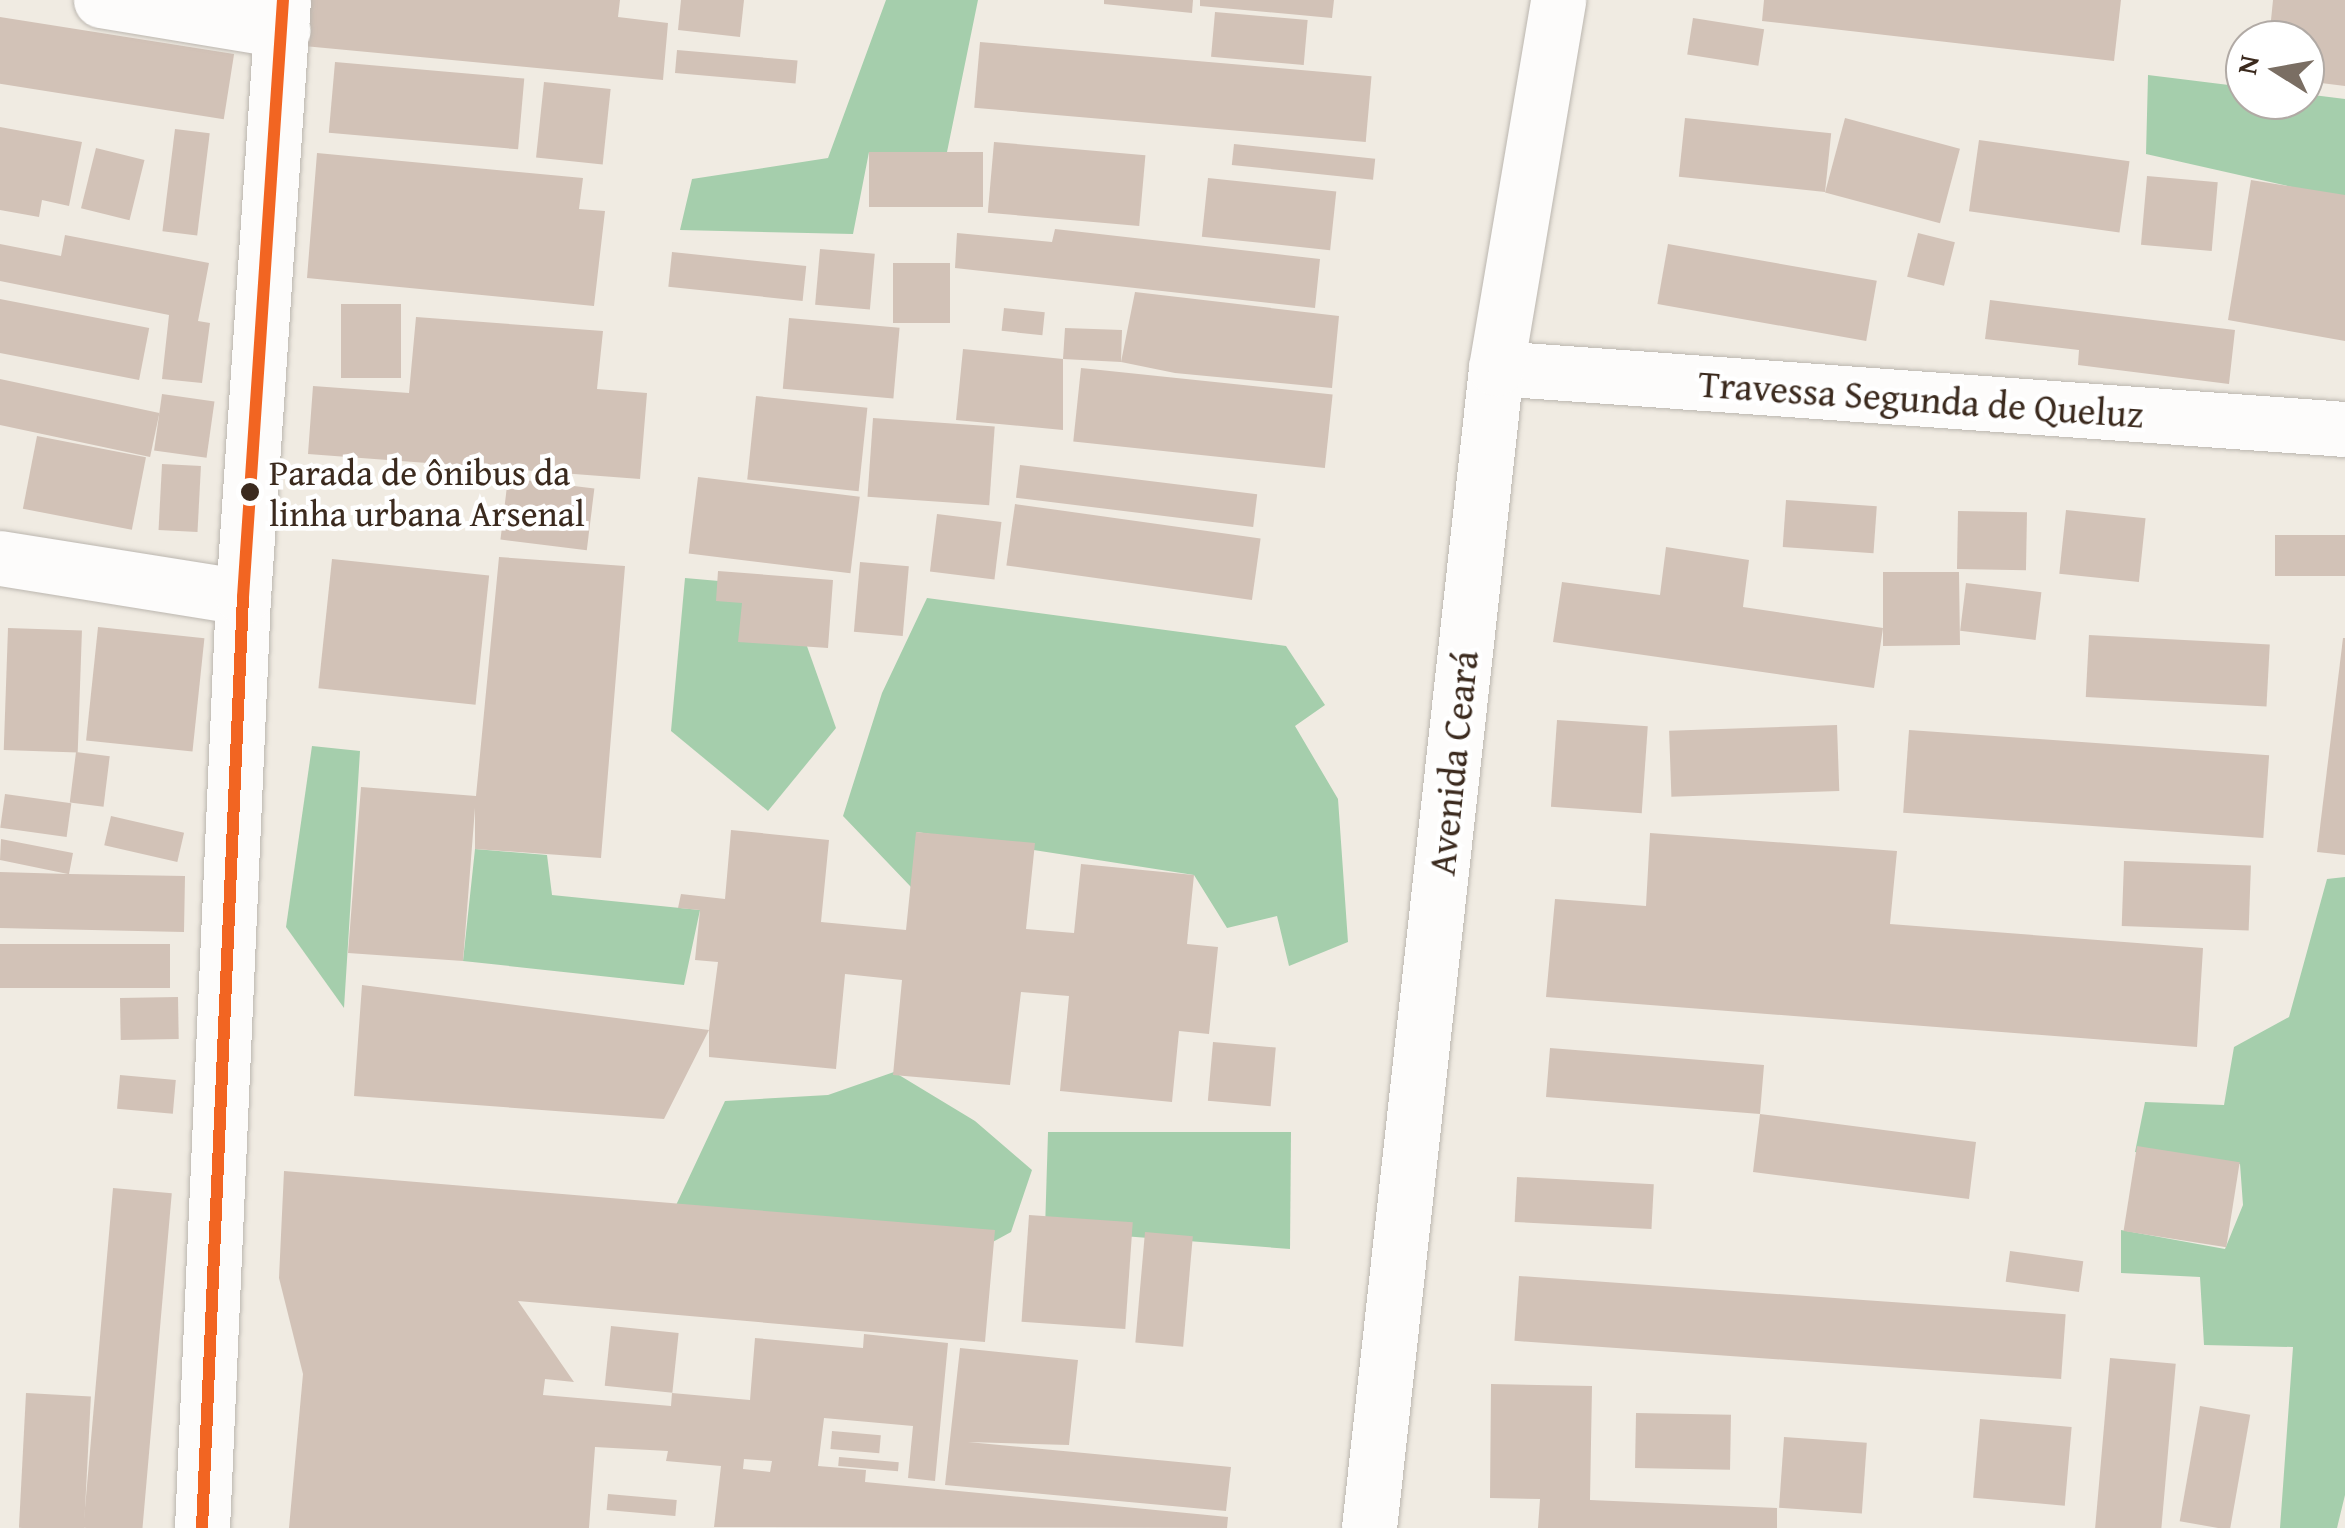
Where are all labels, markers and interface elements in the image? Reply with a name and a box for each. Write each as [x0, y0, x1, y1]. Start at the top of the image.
north arrow [2225, 20, 2325, 120]
text: N [2225, 51, 2269, 78]
street label: Travessa Segunda de Queluz [1697, 361, 2145, 437]
place label: Parada de ônibus da linha urbana Arsenal [269, 449, 585, 534]
marker: Parada de ônibus da linha urbana Arsenal [240, 482, 260, 502]
street label: Avenida Ceará [1419, 648, 1487, 878]

